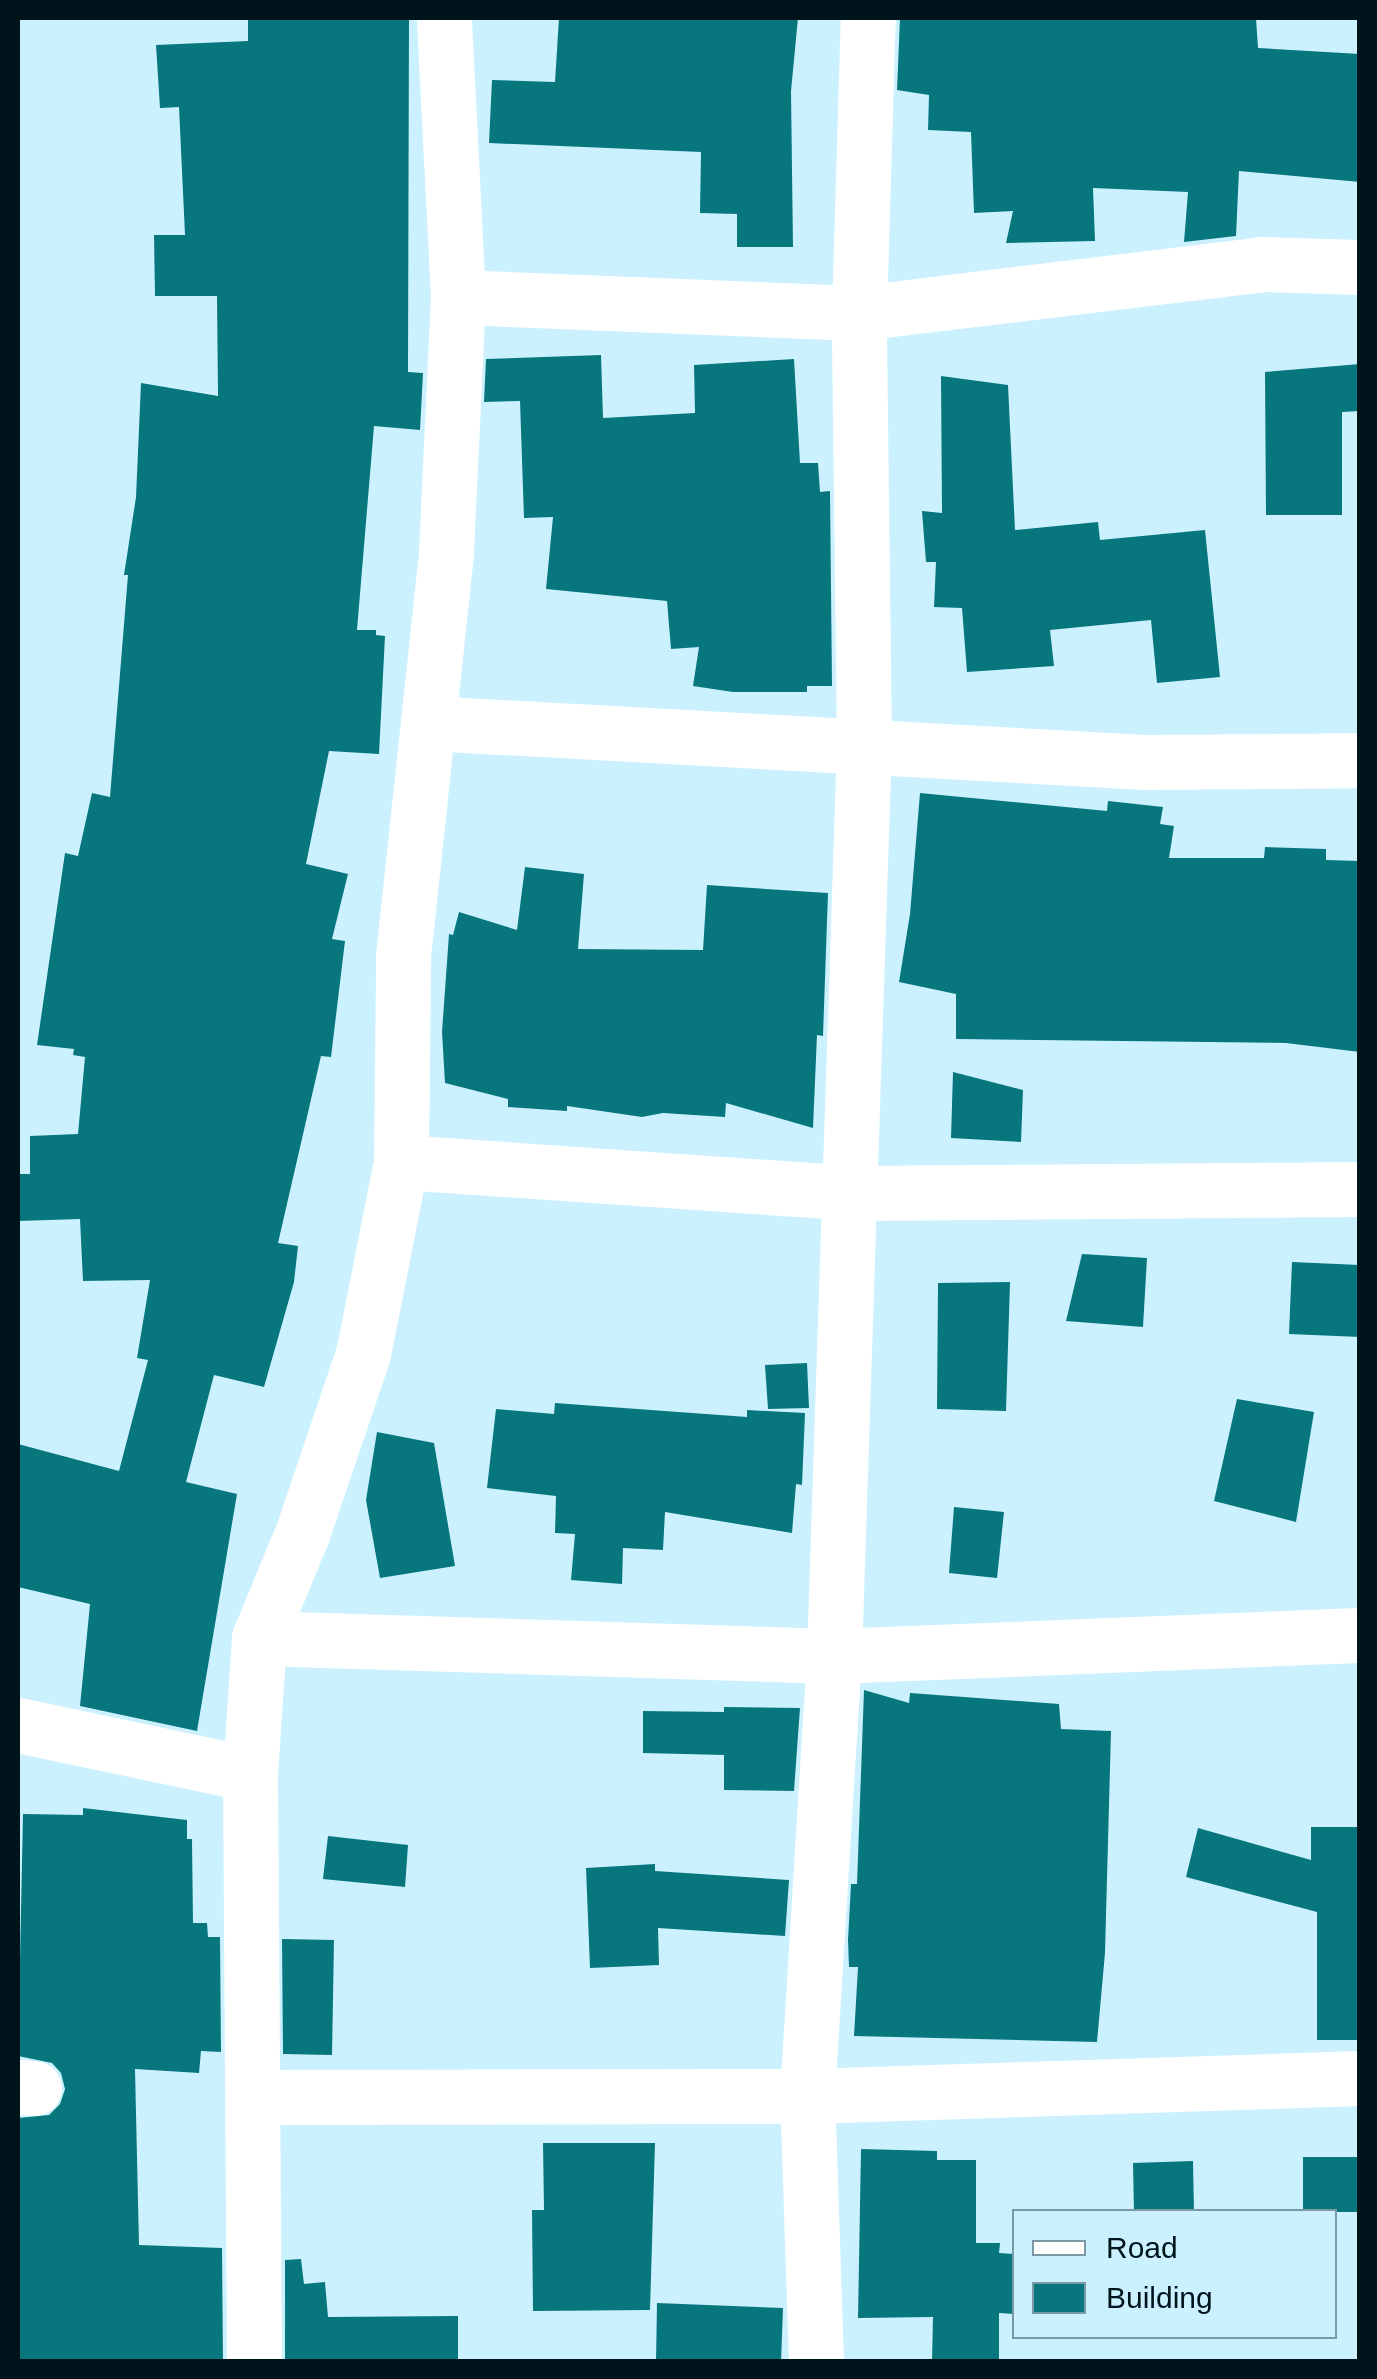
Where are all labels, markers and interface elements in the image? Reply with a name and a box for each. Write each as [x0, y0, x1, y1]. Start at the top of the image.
legend [1012, 2209, 1337, 2339]
text: Road [1106, 2231, 1178, 2264]
text: Building [1106, 2281, 1213, 2314]

